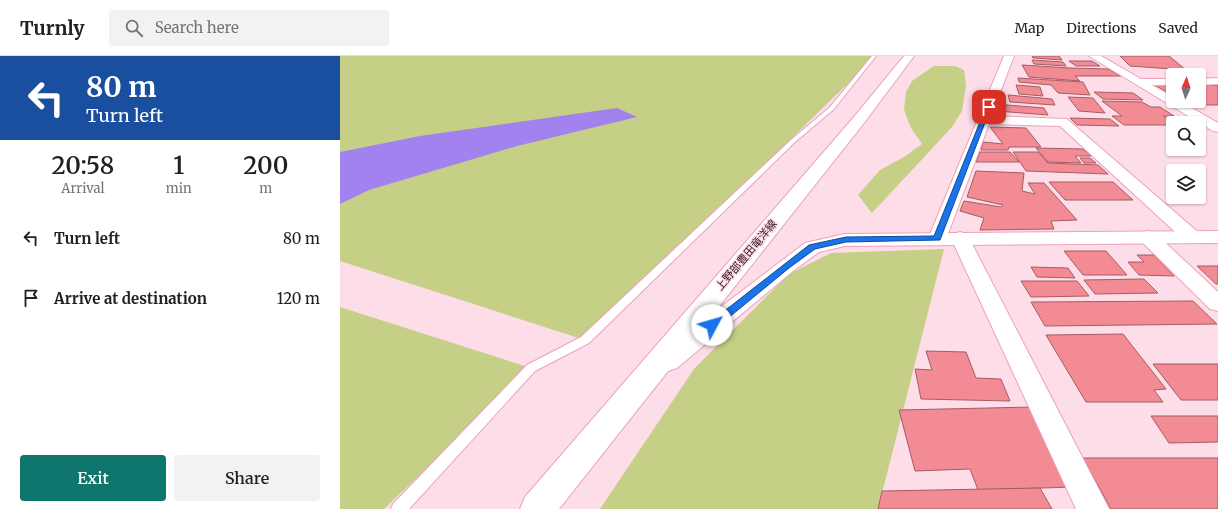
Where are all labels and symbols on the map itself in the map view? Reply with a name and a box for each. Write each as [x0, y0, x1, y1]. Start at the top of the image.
north arrow [1166, 68, 1206, 108]
pin [972, 90, 1006, 124]
street label: 上野部豊田竜洋線 [712, 217, 780, 293]
position arrow [691, 304, 733, 346]

